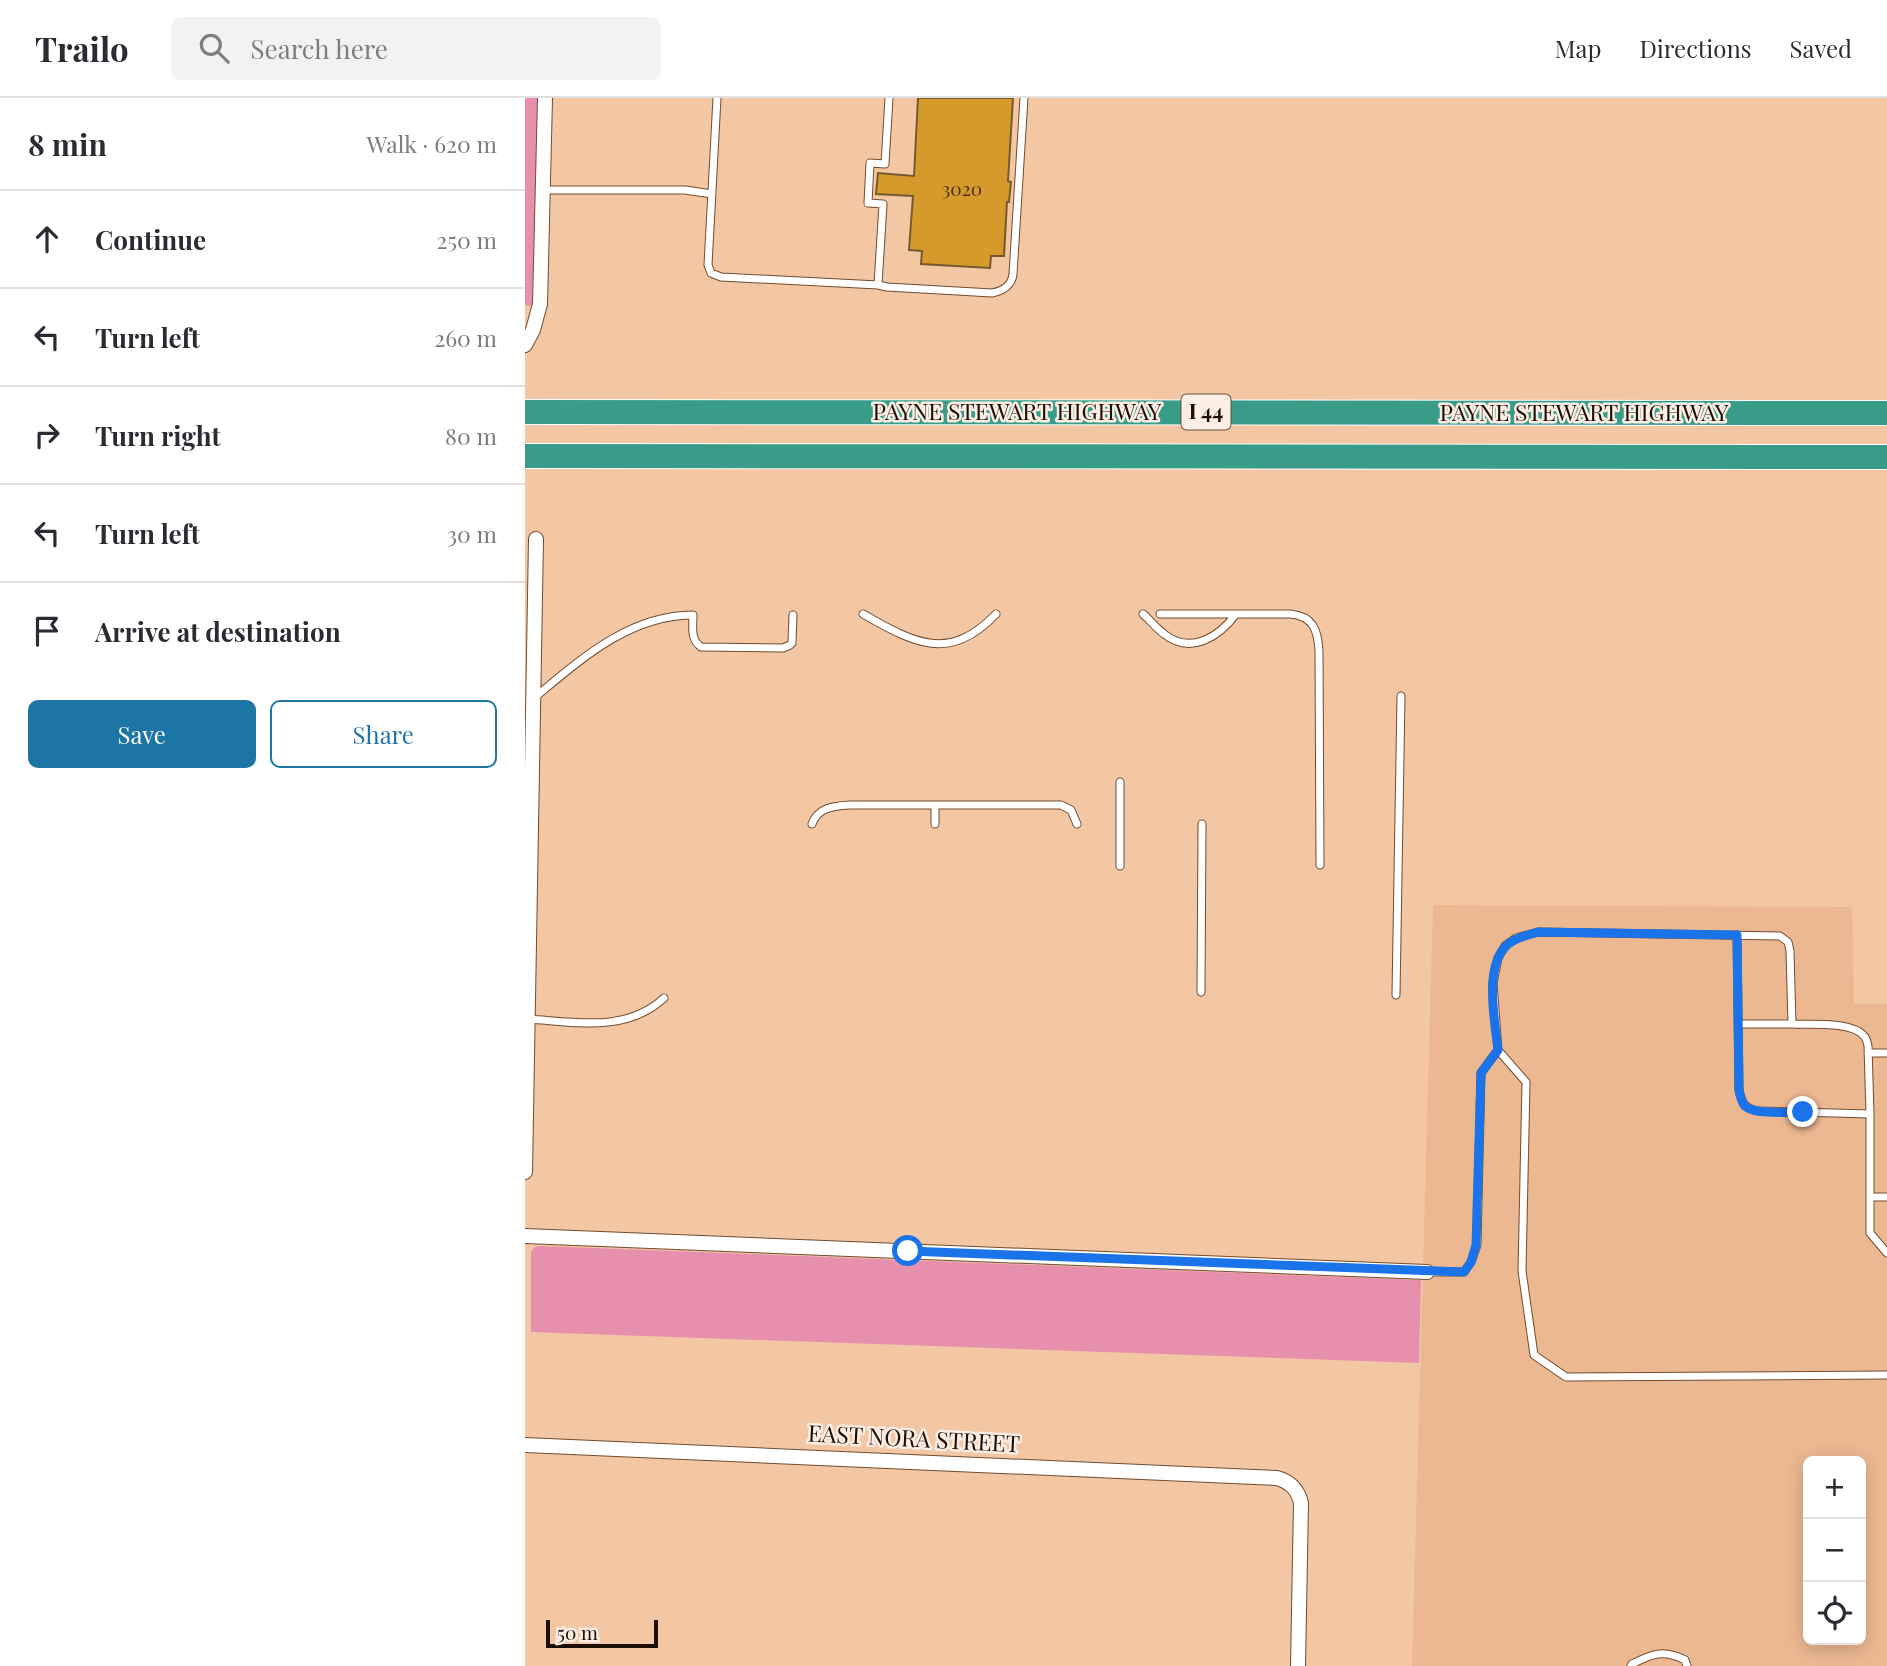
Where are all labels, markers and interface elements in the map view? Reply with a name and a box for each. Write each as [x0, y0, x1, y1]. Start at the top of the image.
search box [171, 17, 661, 80]
text: Trailo [35, 26, 129, 70]
icon: search [195, 29, 233, 67]
text: Search here [251, 31, 388, 66]
text: Map [1555, 32, 1601, 64]
text: Directions [1639, 32, 1752, 64]
text: Saved [1790, 32, 1852, 64]
text: 8 min [28, 124, 107, 164]
text: Walk · 620 m [367, 128, 497, 159]
house number: 3020 [942, 175, 982, 201]
icon: ahead [28, 220, 66, 258]
text: Continue [95, 222, 206, 257]
text: 250 m [436, 224, 497, 255]
icon: left [28, 318, 66, 356]
text: Turn left [95, 320, 200, 355]
text: 260 m [434, 322, 497, 353]
road number: I 44 [1181, 394, 1231, 430]
street label: PAYNE STEWART HIGHWAY [873, 395, 1162, 426]
street label: PAYNE STEWART HIGHWAY [1440, 396, 1729, 427]
icon: right [28, 416, 66, 454]
text: Turn right [95, 418, 221, 453]
text: 80 m [445, 420, 497, 451]
icon: left [28, 514, 66, 552]
text: Turn left [95, 516, 200, 551]
text: 30 m [447, 518, 497, 549]
icon: arrive [28, 612, 66, 650]
text: Arrive at destination [95, 614, 341, 649]
button: Save [28, 700, 256, 768]
button: Share [270, 700, 497, 768]
route end [1787, 1096, 1818, 1127]
route start [892, 1235, 923, 1266]
street label: EAST NORA STREET [807, 1416, 1021, 1459]
map controls [1803, 1456, 1866, 1645]
button: + [1803, 1456, 1866, 1519]
button: − [1803, 1519, 1866, 1582]
button: locate [1803, 1582, 1866, 1645]
scale bar [546, 1617, 658, 1649]
text: 50 m [557, 1619, 598, 1645]

